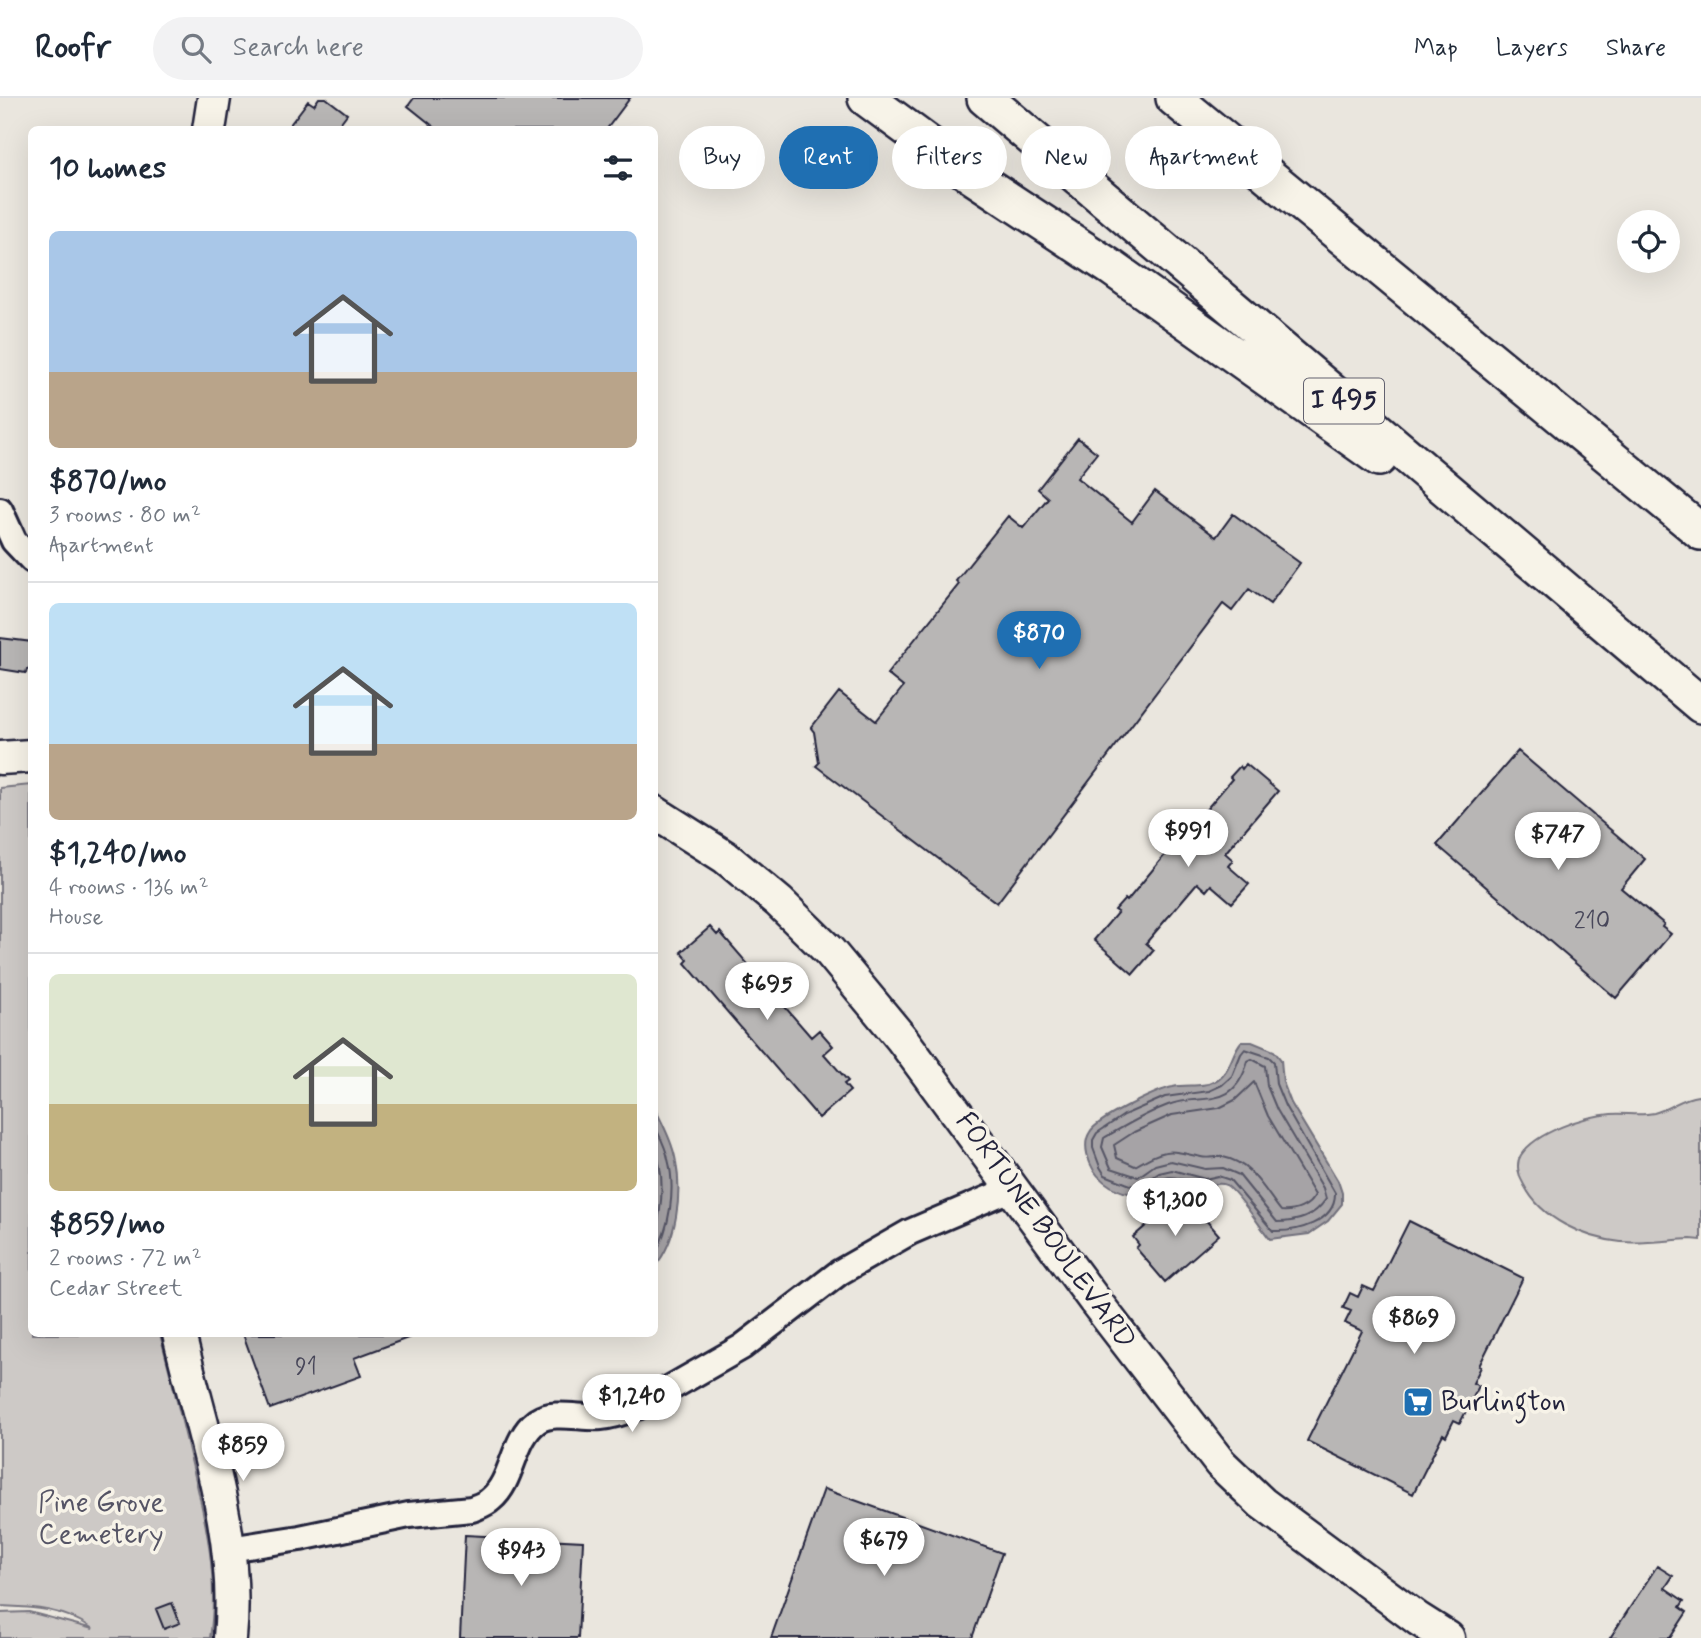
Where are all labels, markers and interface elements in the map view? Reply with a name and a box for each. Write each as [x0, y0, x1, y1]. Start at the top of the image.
search box [153, 17, 643, 80]
text: Roofr [35, 26, 111, 70]
icon: search [177, 29, 215, 67]
text: Search here [233, 31, 364, 65]
text: Map [1414, 33, 1458, 64]
text: Layers [1496, 33, 1568, 64]
text: Share [1606, 33, 1666, 64]
chip: Buy [679, 126, 765, 189]
chip: Rent [779, 126, 878, 189]
chip: Filters [892, 126, 1007, 189]
chip: New [1021, 126, 1111, 189]
chip: Apartment [1125, 126, 1282, 189]
text: 10 homes [49, 149, 166, 188]
icon: filters [599, 149, 637, 187]
map controls [1617, 210, 1680, 273]
button: locate [1617, 210, 1680, 273]
icon: home [280, 276, 406, 402]
road number: I 495 [1304, 378, 1384, 424]
text: $870/mo [49, 462, 166, 501]
text: 3 rooms · 80 m² [49, 501, 201, 531]
text: Apartment [49, 531, 154, 561]
pin: $870 [998, 612, 1080, 671]
text: $870 [1013, 619, 1065, 649]
icon: home [280, 648, 406, 774]
pin: $991 [1147, 810, 1229, 869]
pin: $747 [1517, 812, 1599, 872]
text: $991 [1164, 817, 1212, 847]
text: $747 [1531, 820, 1585, 850]
text: $1,240/mo [49, 834, 187, 873]
text: 4 rooms · 136 m² [49, 873, 209, 903]
text: House [49, 903, 103, 933]
house number: 210 [1574, 906, 1610, 937]
pin: $695 [726, 962, 808, 1022]
text: $695 [741, 970, 793, 1000]
icon: home [280, 1019, 406, 1145]
street label: FORTUNE BOULEVARD [946, 1105, 1144, 1357]
pin: $1,300 [1118, 1178, 1232, 1238]
text: $1,300 [1142, 1186, 1208, 1216]
text: $859/mo [49, 1205, 165, 1244]
text: 2 rooms · 72 m² [49, 1244, 202, 1274]
text: Cedar Street [49, 1274, 182, 1304]
pin: $869 [1373, 1296, 1455, 1356]
text: $869 [1388, 1304, 1440, 1334]
house number: 91 [295, 1352, 317, 1383]
pin: $1,240 [575, 1374, 689, 1434]
text: $1,240 [598, 1382, 666, 1412]
place label: Burlington [1441, 1384, 1566, 1424]
supermarket icon: Burlington [1401, 1385, 1435, 1419]
pin: $859 [202, 1424, 284, 1483]
text: $859 [218, 1431, 268, 1461]
park label: Pine Grove Cemetery [38, 1485, 164, 1554]
pin: $679 [843, 1518, 925, 1578]
text: $679 [860, 1526, 909, 1556]
pin: $943 [480, 1528, 562, 1588]
text: $943 [497, 1536, 545, 1566]

